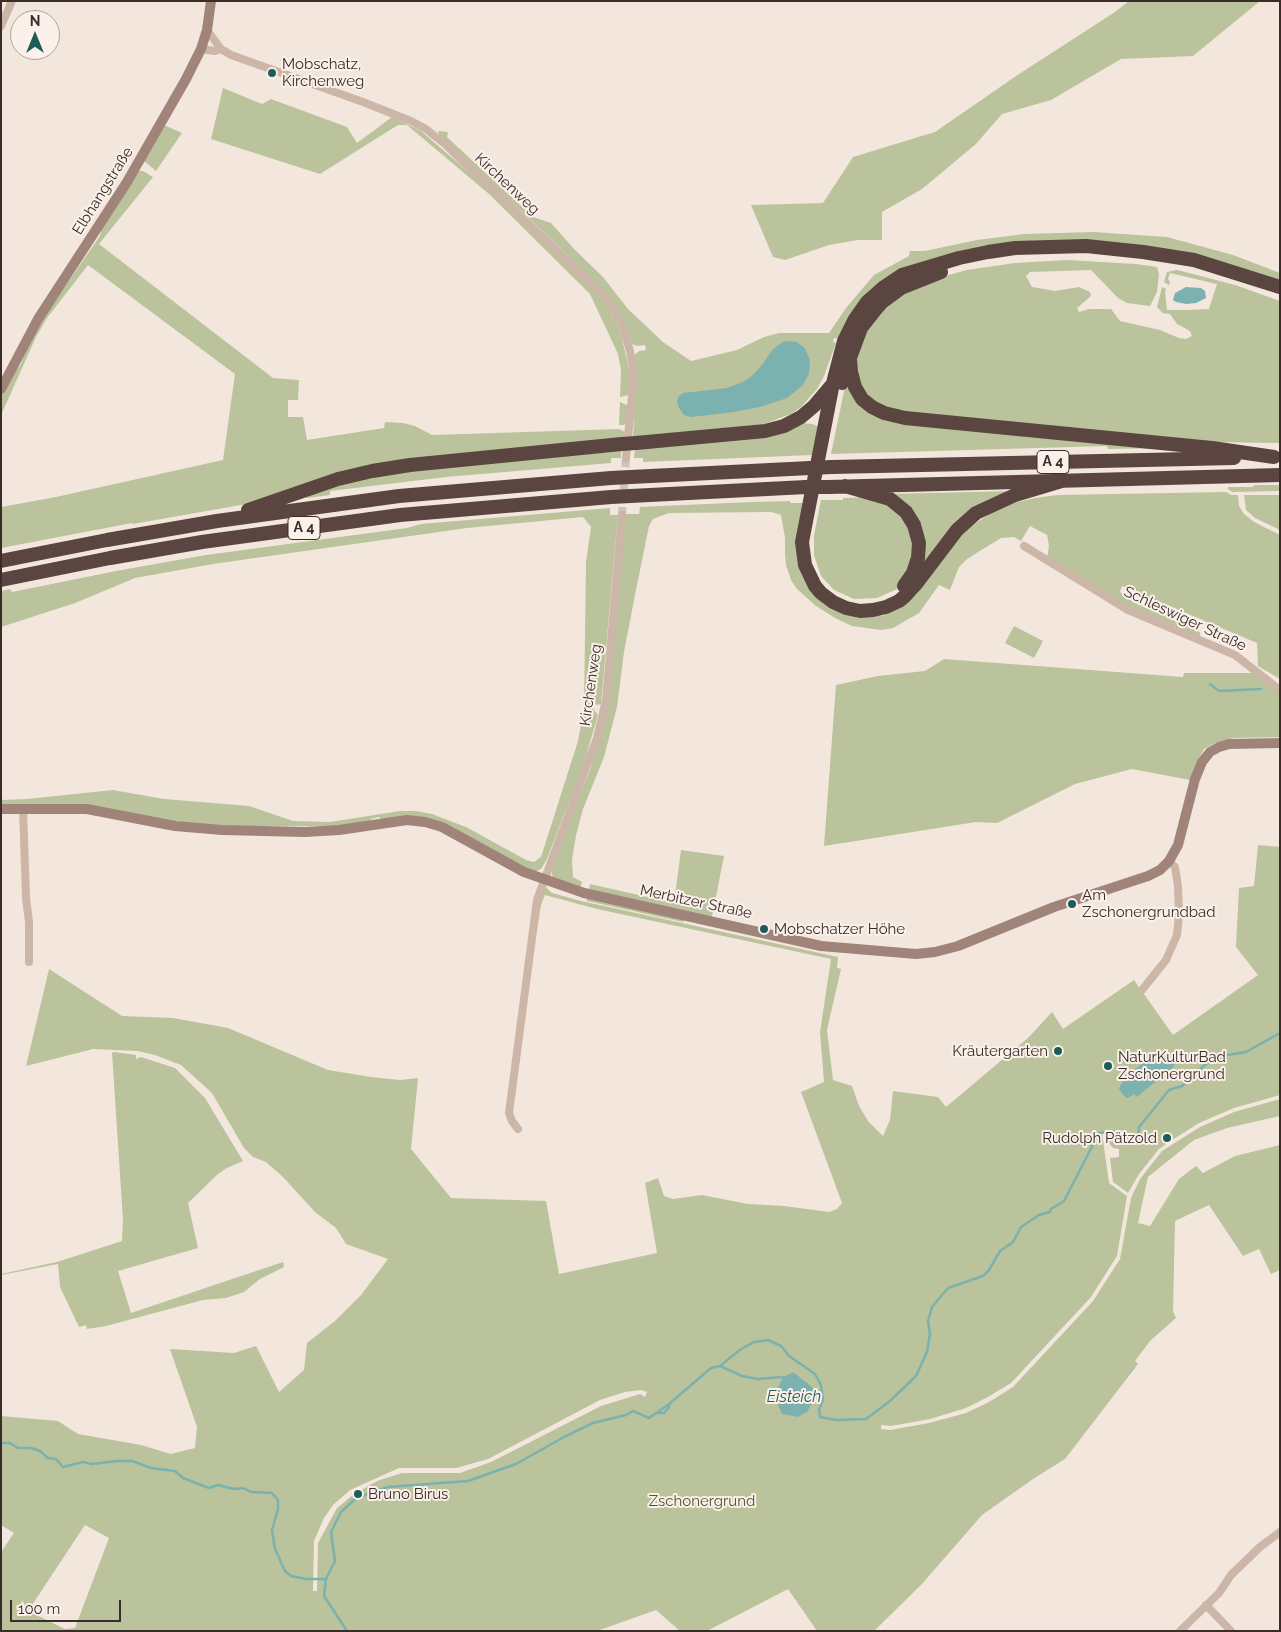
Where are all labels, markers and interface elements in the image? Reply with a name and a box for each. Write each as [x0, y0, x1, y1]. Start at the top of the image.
north arrow [10, 10, 60, 60]
text: N [30, 13, 40, 29]
place label: Mobschatz, Kirchenweg [282, 55, 364, 90]
marker: Mobschatz, Kirchenweg [266, 67, 278, 79]
street label: Elbhangstraße [69, 144, 137, 238]
street label: Kirchenweg [471, 149, 543, 219]
road number: A 4 [1037, 451, 1069, 474]
road number: A 4 [288, 516, 320, 540]
street label: Schleswiger Straße [1121, 583, 1249, 655]
street label: Kirchenweg [576, 643, 606, 727]
street label: Merbitzer Straße [638, 881, 754, 923]
place label: Am Zschonergrundbad [1082, 886, 1215, 921]
marker: Am Zschonergrundbad [1066, 898, 1078, 910]
place label: Mobschatzer Höhe [774, 920, 905, 938]
marker: Mobschatzer Höhe [758, 923, 770, 935]
place label: Kräutergarten [952, 1042, 1048, 1060]
marker: Kräutergarten [1052, 1045, 1064, 1057]
place label: NaturKulturBad Zschonergrund [1118, 1048, 1226, 1083]
marker: NaturKulturBad Zschonergrund [1102, 1060, 1114, 1072]
place label: Rudolph Pätzold [1042, 1129, 1157, 1147]
marker: Rudolph Pätzold [1161, 1132, 1173, 1144]
water label: Eisteich [767, 1387, 821, 1407]
place label: Bruno Birus [368, 1485, 448, 1503]
marker: Bruno Birus [352, 1488, 364, 1500]
park label: Zschonergrund [649, 1492, 755, 1510]
scale bar [12, 1590, 124, 1622]
text: 100 m [18, 1600, 60, 1618]

